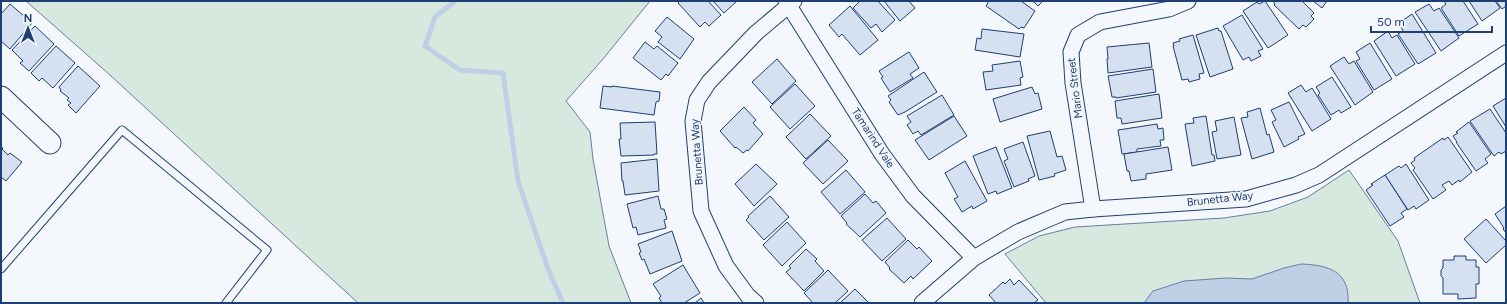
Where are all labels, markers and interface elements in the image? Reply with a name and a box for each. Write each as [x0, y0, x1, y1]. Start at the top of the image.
north arrow [8, 8, 48, 48]
scale bar [1371, 8, 1492, 34]
text: N [24, 12, 32, 25]
text: 50 m [1377, 15, 1405, 29]
street label: Mario Street [1065, 57, 1085, 119]
street label: Tamarind Vale [849, 106, 897, 170]
street label: Brunetta Way [688, 118, 706, 186]
street label: Brunetta Way [1186, 189, 1254, 209]

